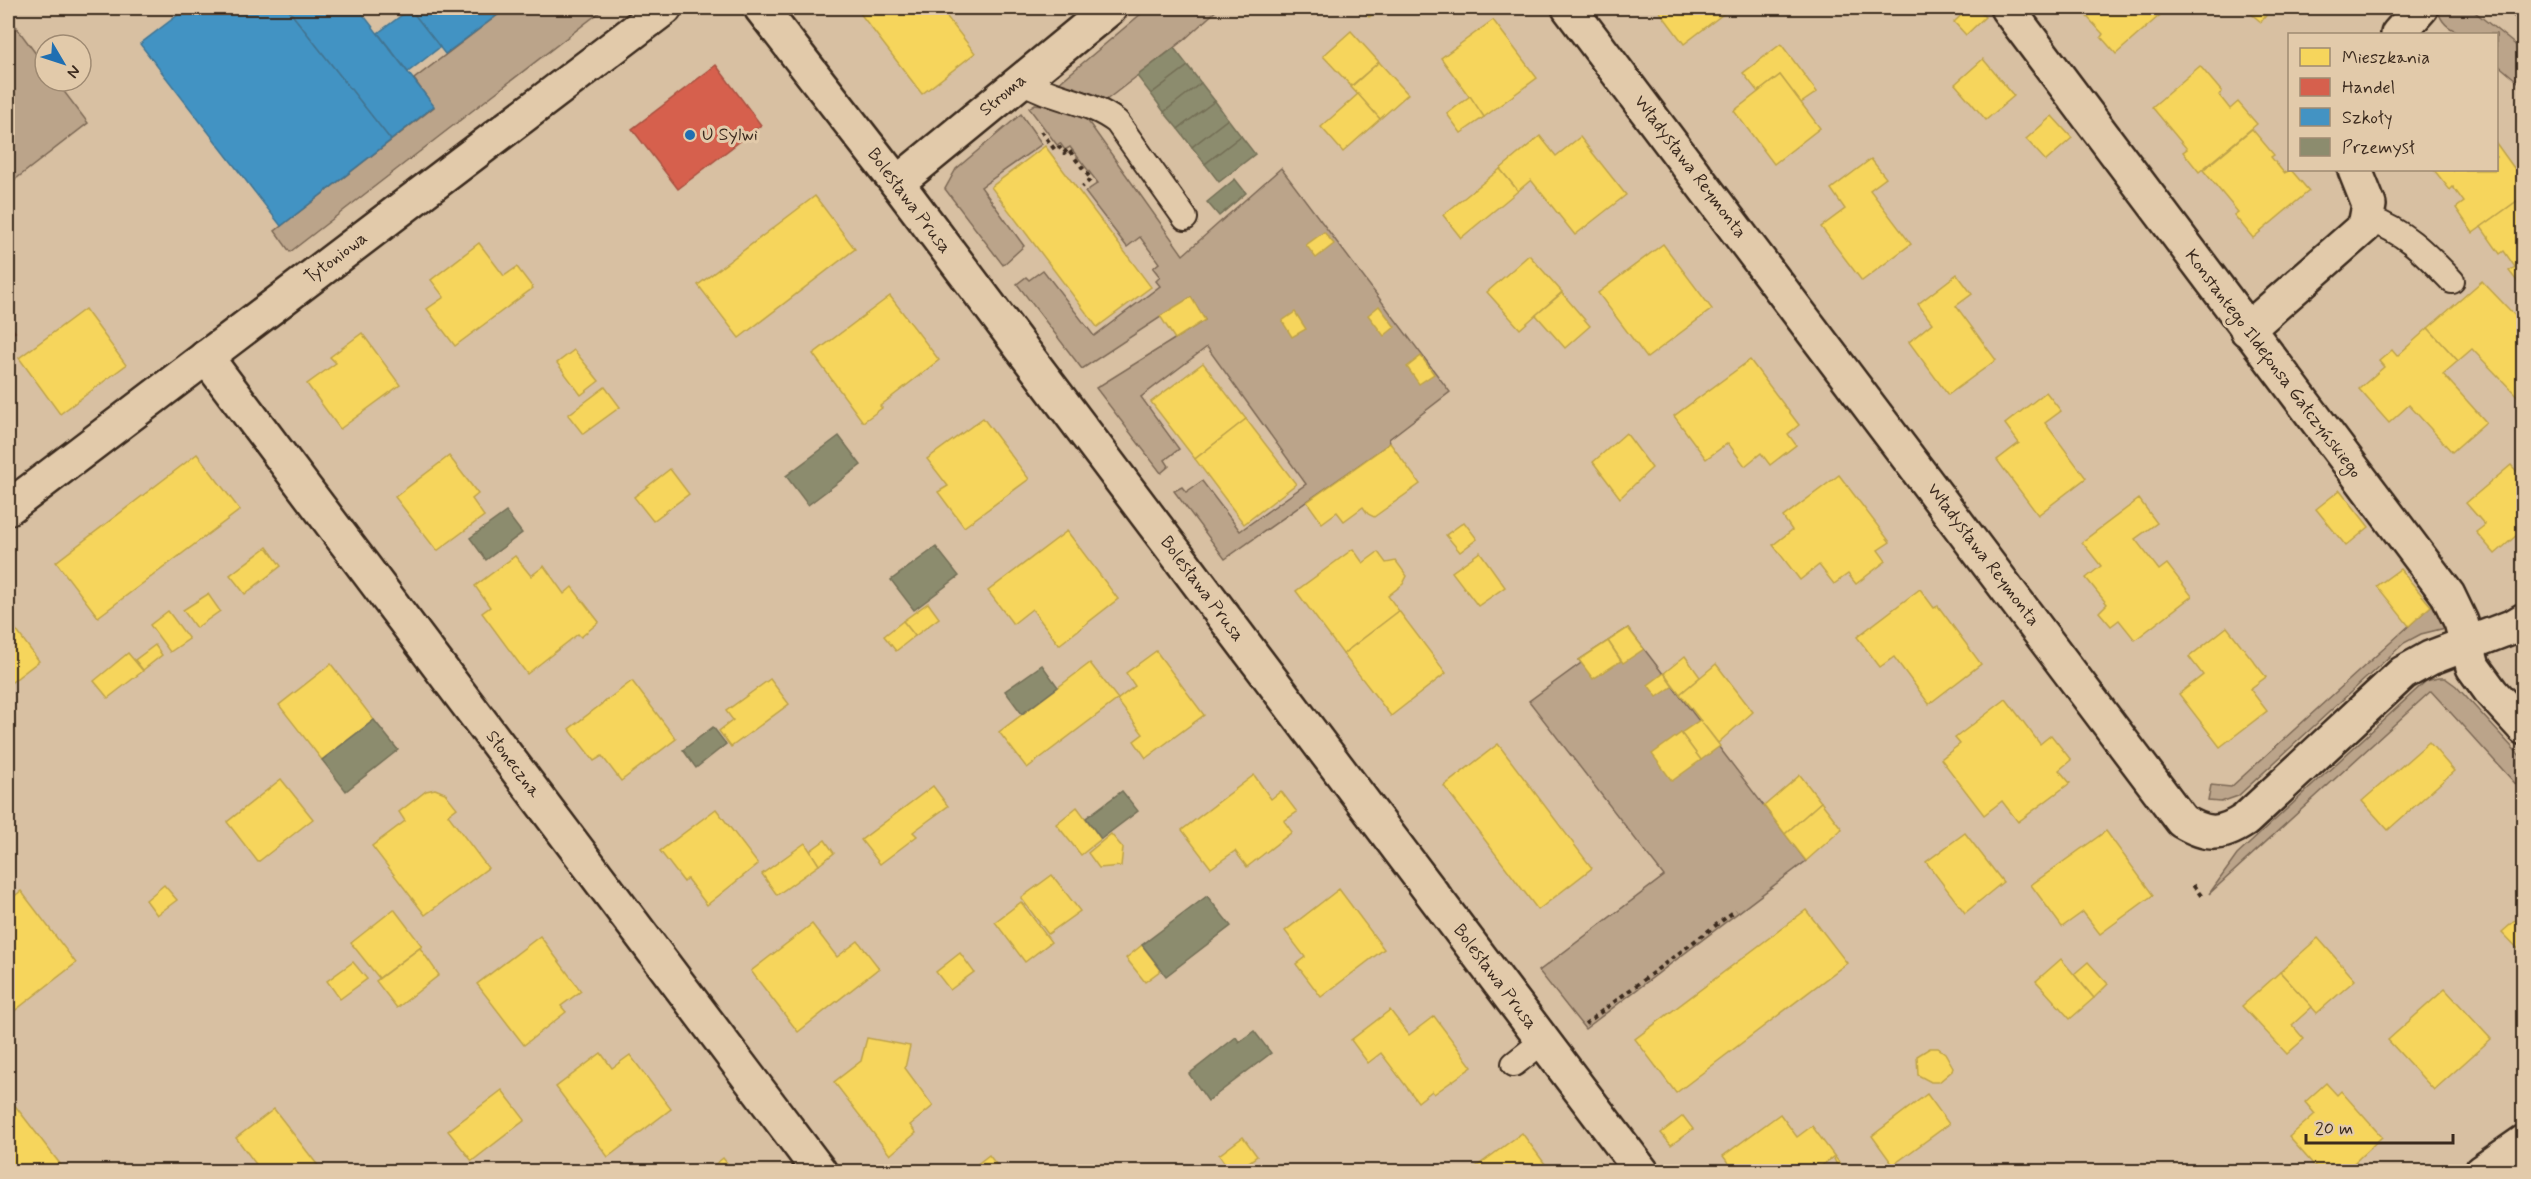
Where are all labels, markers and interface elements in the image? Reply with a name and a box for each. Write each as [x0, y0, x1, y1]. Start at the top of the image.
north arrow [33, 33, 93, 93]
legend [2288, 33, 2498, 171]
text: Mieszkania [2342, 46, 2430, 70]
text: N [62, 61, 85, 82]
street label: Stroma [974, 68, 1032, 122]
text: Handel [2342, 76, 2395, 100]
street label: Władysława Reymonta [1628, 90, 1752, 244]
text: Szkoły [2342, 106, 2393, 130]
place label: U Sylwi [702, 123, 758, 147]
marker: U Sylwi [683, 128, 697, 142]
text: Przemysł [2342, 136, 2416, 160]
street label: Bolesława Prusa [861, 143, 957, 259]
street label: Tytoniowa [300, 226, 372, 290]
street label: Konstantego Ildefonsa Gałczyńskiego [2177, 245, 2367, 485]
street label: Władysława Reymonta [1921, 478, 2045, 632]
street label: Bolesława Prusa [1154, 531, 1250, 647]
street label: Słoneczna [480, 726, 546, 803]
street label: Bolesława Prusa [1447, 919, 1543, 1035]
scale bar [2306, 1107, 2453, 1145]
text: 20 m [2315, 1117, 2353, 1141]

